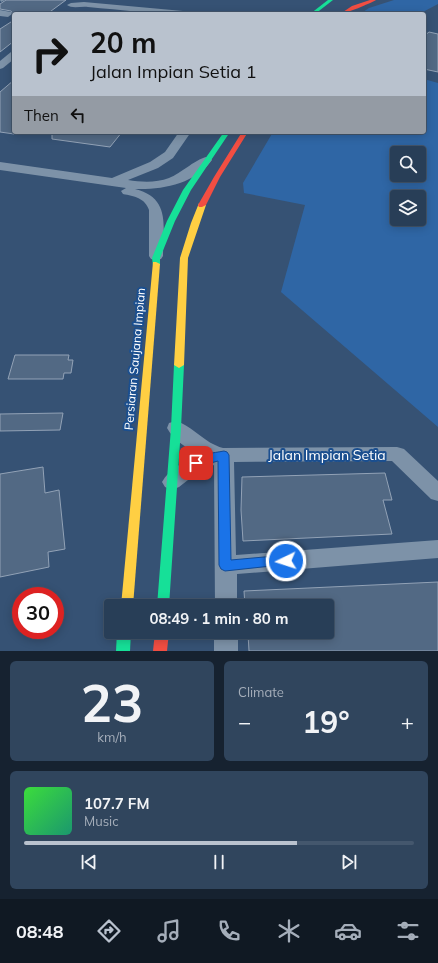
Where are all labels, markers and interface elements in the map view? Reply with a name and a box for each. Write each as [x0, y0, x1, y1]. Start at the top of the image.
text: 20 m [90, 25, 156, 60]
icon: right [24, 28, 76, 80]
text: Jalan Impian Setia 1 [90, 60, 257, 83]
icon: left [67, 104, 89, 126]
text: Then [24, 106, 59, 125]
map controls [390, 146, 426, 226]
button: search [390, 146, 426, 182]
button: layers [390, 190, 426, 226]
street label: Persiaran Saujana Impian [121, 287, 148, 431]
pin [179, 446, 213, 480]
street label: Jalan Impian Setia [268, 446, 386, 464]
icon: arrive [185, 452, 207, 474]
position arrow [265, 540, 307, 582]
speed limit sign: 30 [12, 587, 64, 639]
text: 08:49 · 1 min · 80 m [150, 609, 288, 628]
text: 23 [81, 670, 143, 735]
text: Climate [238, 684, 284, 700]
text: 19° [302, 703, 350, 741]
text: − [238, 708, 251, 736]
text: + [401, 708, 414, 736]
text: km/h [97, 729, 127, 745]
text: 107.7 FM [84, 794, 149, 813]
text: Music [84, 813, 119, 829]
icon: previous [78, 851, 100, 873]
icon: pause [208, 851, 230, 873]
icon: next [338, 851, 360, 873]
icon: directions [95, 917, 123, 945]
icon: music [155, 917, 183, 945]
icon: phone [215, 917, 243, 945]
icon: climate [275, 917, 303, 945]
icon: car [334, 917, 362, 945]
icon: filters [394, 917, 422, 945]
text: 08:48 [16, 920, 64, 943]

